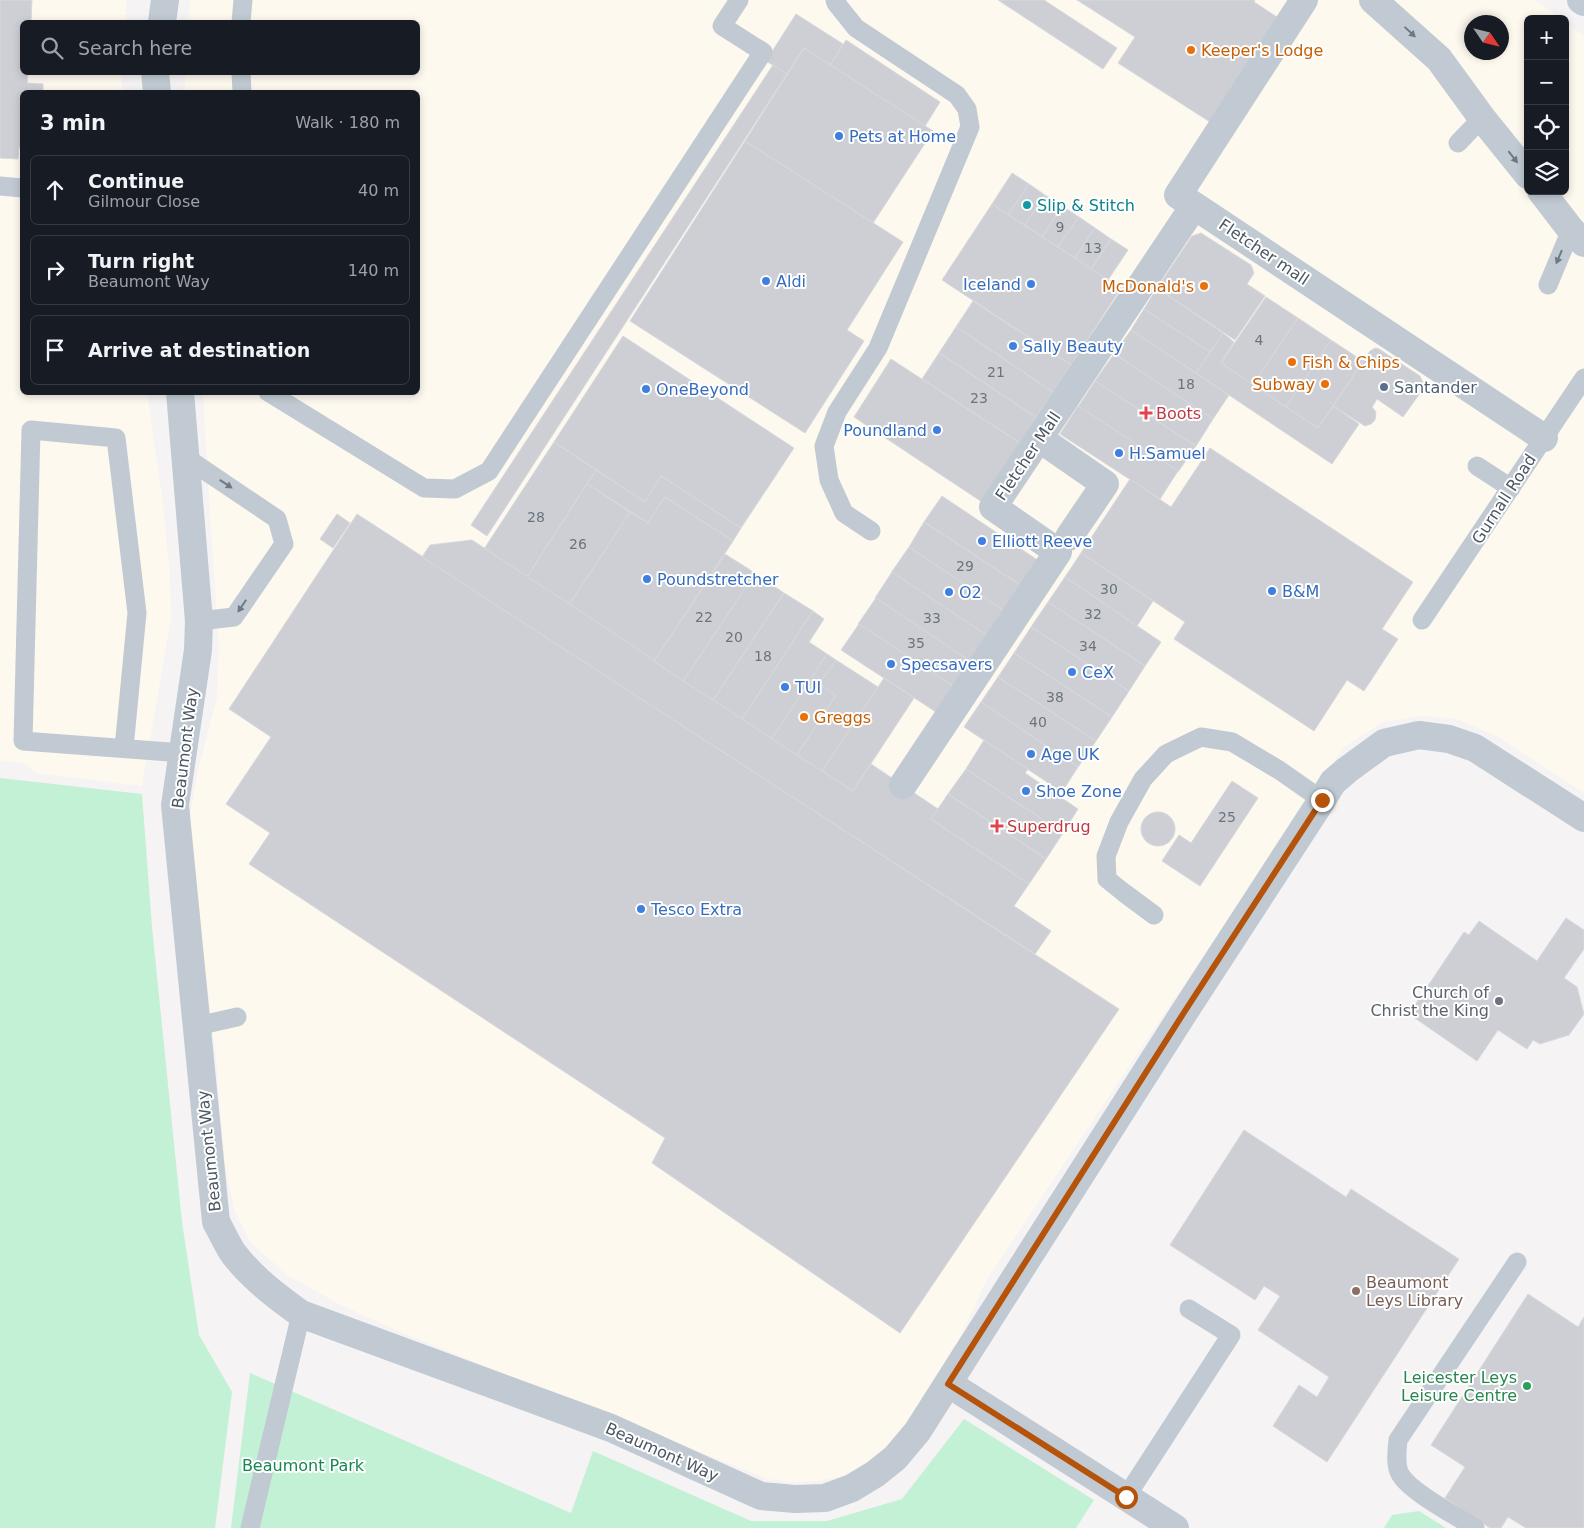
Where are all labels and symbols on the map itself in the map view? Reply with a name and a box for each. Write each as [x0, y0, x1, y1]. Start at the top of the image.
north arrow [1464, 15, 1509, 60]
one-way arrow [1403, 26, 1415, 38]
place label: Keeper's Lodge [1201, 41, 1323, 60]
marker: Keeper's Lodge [1185, 44, 1197, 56]
place label: Pets at Home [849, 127, 956, 146]
marker: Pets at Home [833, 130, 845, 142]
one-way arrow [1508, 150, 1519, 163]
place label: Slip & Stitch [1037, 196, 1135, 215]
marker: Slip & Stitch [1021, 199, 1033, 211]
street label: Fletcher mall [1215, 215, 1313, 289]
house number: 9 [1056, 219, 1064, 235]
house number: 13 [1084, 240, 1102, 256]
one-way arrow [1555, 250, 1563, 264]
place label: Aldi [776, 272, 806, 291]
marker: Aldi [760, 275, 772, 287]
place label: Iceland [963, 275, 1021, 294]
place label: McDonald's [1102, 277, 1194, 296]
marker: Iceland [1025, 278, 1037, 290]
marker: McDonald's [1198, 280, 1210, 292]
house number: 4 [1255, 332, 1264, 348]
place label: Sally Beauty [1023, 337, 1123, 356]
marker: Sally Beauty [1007, 340, 1019, 352]
place label: Fish & Chips [1302, 353, 1400, 372]
marker: Fish & Chips [1286, 356, 1298, 368]
house number: 21 [987, 364, 1005, 380]
place label: Subway [1252, 375, 1315, 394]
house number: 18 [1177, 376, 1195, 392]
marker: Subway [1319, 378, 1331, 390]
place label: Santander [1394, 378, 1477, 397]
place label: OneBeyond [656, 380, 749, 399]
marker: Santander [1378, 381, 1390, 393]
marker: OneBeyond [640, 383, 652, 395]
house number: 23 [970, 390, 988, 406]
place label: Boots [1156, 404, 1201, 423]
marker: Boots [1140, 407, 1152, 419]
street label: Fletcher Mall [991, 408, 1065, 504]
place label: Poundland [843, 421, 927, 440]
marker: Poundland [931, 424, 943, 436]
place label: H.Samuel [1129, 444, 1206, 463]
marker: H.Samuel [1113, 447, 1125, 459]
street label: Gurnall Road [1468, 451, 1540, 547]
one-way arrow [219, 479, 232, 489]
house number: 28 [527, 509, 545, 525]
place label: Elliott Reeve [992, 532, 1092, 551]
marker: Elliott Reeve [976, 535, 988, 547]
house number: 26 [569, 536, 587, 552]
house number: 29 [956, 558, 974, 574]
place label: Poundstretcher [657, 570, 779, 589]
marker: Poundstretcher [641, 573, 653, 585]
house number: 30 [1100, 581, 1118, 597]
place label: B&M [1282, 582, 1319, 601]
place label: O2 [959, 583, 982, 602]
marker: B&M [1266, 585, 1278, 597]
marker: O2 [943, 586, 955, 598]
one-way arrow [237, 599, 246, 613]
house number: 32 [1084, 606, 1102, 622]
house number: 22 [695, 609, 713, 625]
house number: 33 [923, 610, 941, 626]
house number: 20 [725, 629, 743, 645]
house number: 35 [907, 635, 925, 651]
house number: 34 [1079, 638, 1097, 654]
house number: 18 [754, 648, 772, 664]
place label: Specsavers [901, 655, 992, 674]
marker: Specsavers [885, 658, 897, 670]
place label: CeX [1082, 663, 1114, 682]
marker: CeX [1066, 666, 1078, 678]
place label: TUI [794, 678, 821, 697]
marker: TUI [779, 681, 791, 693]
street label: Beaumont Way [168, 686, 202, 810]
house number: 38 [1046, 689, 1064, 705]
place label: Greggs [814, 708, 871, 727]
marker: Greggs [798, 711, 810, 723]
house number: 40 [1029, 714, 1047, 730]
place label: Age UK [1041, 745, 1100, 764]
marker: Age UK [1025, 748, 1037, 760]
place label: Shoe Zone [1036, 782, 1122, 801]
marker: Shoe Zone [1020, 785, 1032, 797]
route end [1311, 789, 1334, 812]
house number: 25 [1218, 809, 1236, 825]
place label: Superdrug [1007, 817, 1091, 836]
marker: Superdrug [991, 820, 1003, 832]
place label: Tesco Extra [650, 900, 742, 919]
marker: Tesco Extra [635, 903, 647, 915]
place label: Church of Christ the King [1370, 983, 1489, 1020]
marker: Church of Christ the King [1493, 995, 1505, 1007]
street label: Beaumont Way [193, 1089, 225, 1213]
place label: Beaumont Leys Library [1366, 1273, 1463, 1310]
marker: Beaumont Leys Library [1350, 1285, 1362, 1297]
place label: Leicester Leys Leisure Centre [1401, 1368, 1517, 1405]
marker: Leicester Leys Leisure Centre [1521, 1380, 1533, 1392]
street label: Beaumont Way [603, 1419, 721, 1485]
park label: Beaumont Park [242, 1456, 365, 1475]
route start [1115, 1486, 1138, 1509]

